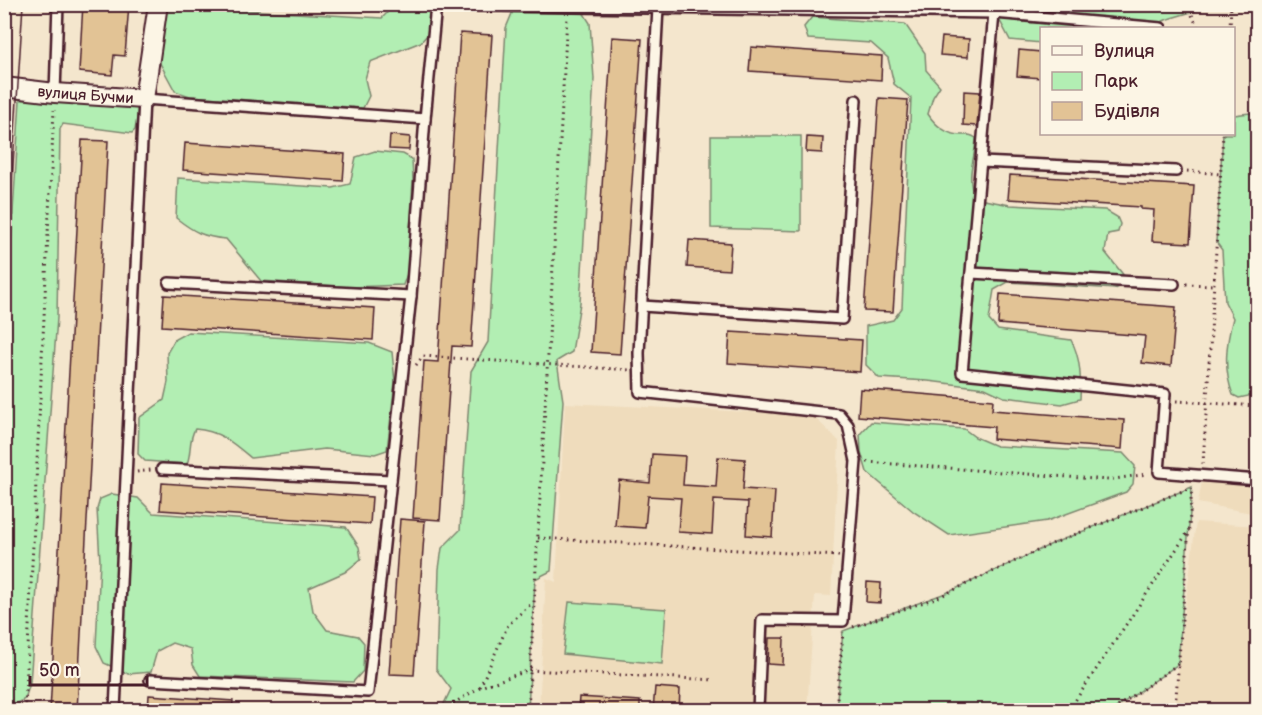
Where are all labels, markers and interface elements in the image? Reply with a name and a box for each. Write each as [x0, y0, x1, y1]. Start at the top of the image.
legend [1040, 27, 1235, 135]
text: Вулиця [1094, 41, 1155, 62]
text: Парк [1094, 71, 1138, 92]
street label: вулиця Бучми [37, 82, 134, 108]
text: Будівля [1094, 101, 1160, 122]
scale bar [30, 649, 147, 687]
text: 50 m [39, 660, 80, 681]

